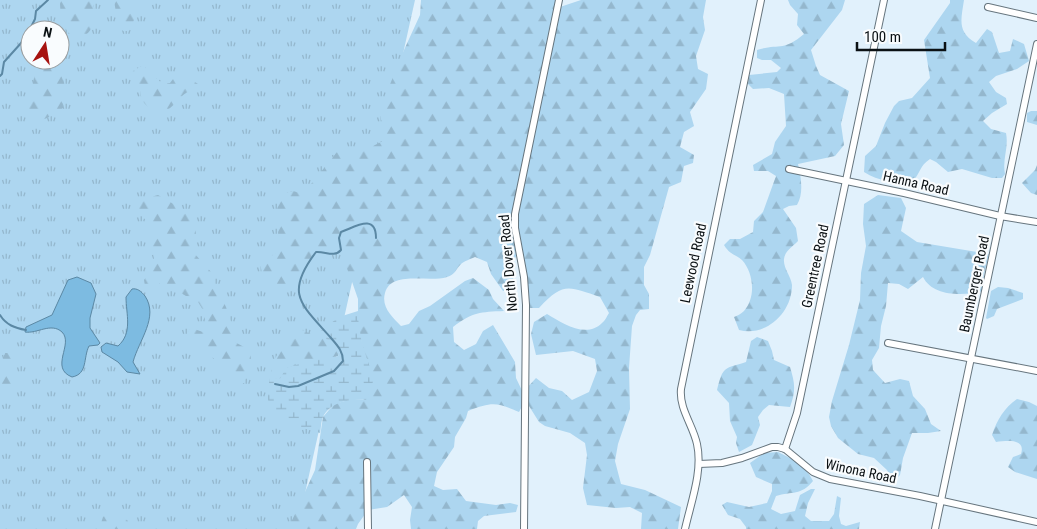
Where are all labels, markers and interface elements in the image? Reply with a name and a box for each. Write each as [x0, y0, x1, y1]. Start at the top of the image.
north arrow [20, 20, 70, 70]
scale bar [857, 20, 944, 52]
text: N [42, 24, 54, 41]
text: 100 m [864, 28, 901, 46]
street label: Hanna Road [882, 168, 950, 198]
street label: North Dover Road [496, 214, 520, 312]
street label: Leewood Road [677, 222, 709, 304]
street label: Greentree Road [798, 223, 832, 309]
street label: Baumberger Road [956, 234, 992, 334]
street label: Winona Road [824, 456, 898, 486]

